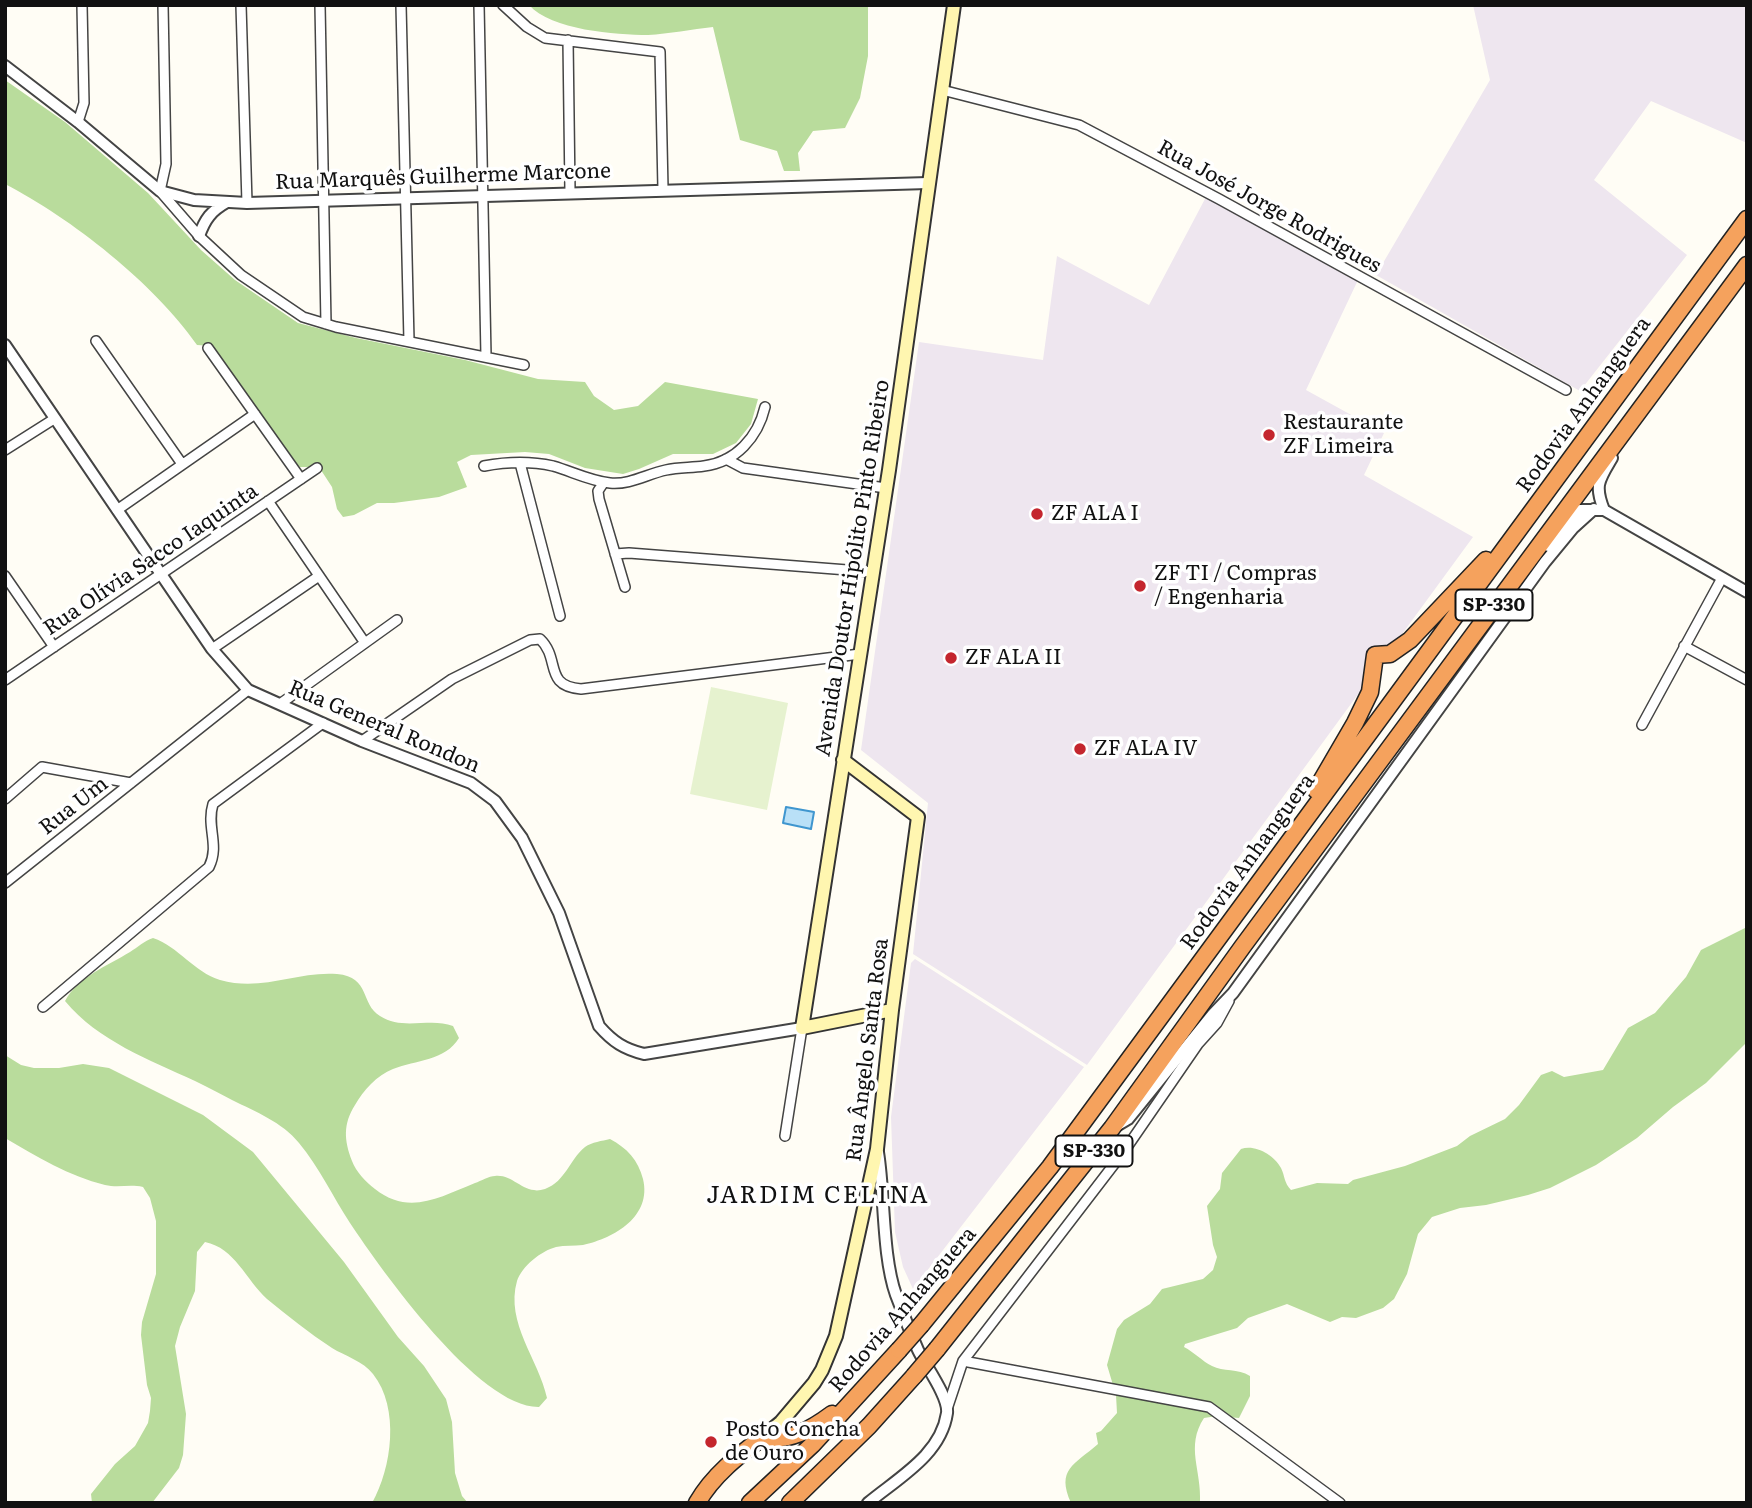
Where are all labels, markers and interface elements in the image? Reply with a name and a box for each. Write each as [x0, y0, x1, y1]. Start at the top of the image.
street label: Rua José Jorge Rodrigues [1153, 135, 1385, 279]
street label: Rua Marquês Guilherme Marcone [275, 159, 611, 195]
street label: Rodovia Anhanguera [1512, 312, 1656, 498]
street label: Avenida Doutor Hipólito Pinto Ribeiro [811, 378, 895, 758]
place label: Restaurante ZF Limeira [1283, 410, 1403, 460]
marker: Restaurante ZF Limeira [1261, 427, 1277, 443]
street label: Rua Olívia Sacco Iaquinta [39, 479, 263, 641]
place label: ZF ALA I [1051, 501, 1139, 527]
marker: ZF ALA I [1029, 506, 1045, 522]
place label: ZF TI / Compras / Engenharia [1154, 561, 1317, 611]
marker: ZF TI / Compras / Engenharia [1132, 578, 1148, 594]
road number: SP-330 [1456, 590, 1532, 620]
place label: ZF ALA II [965, 645, 1062, 671]
marker: ZF ALA II [943, 650, 959, 666]
street label: Rua General Rondon [284, 675, 484, 779]
place label: ZF ALA IV [1094, 736, 1197, 762]
marker: ZF ALA IV [1072, 741, 1088, 757]
street label: Rodovia Anhanguera [1176, 769, 1320, 955]
street label: Rua Um [35, 771, 113, 841]
street label: Rua Ângelo Santa Rosa [842, 937, 894, 1163]
road number: SP-330 [1056, 1135, 1132, 1166]
district label: JARDIM CELINA [708, 1182, 928, 1210]
street label: Rodovia Anhanguera [824, 1222, 982, 1398]
place label: Posto Concha de Ouro [725, 1417, 860, 1467]
marker: Posto Concha de Ouro [703, 1434, 719, 1450]

